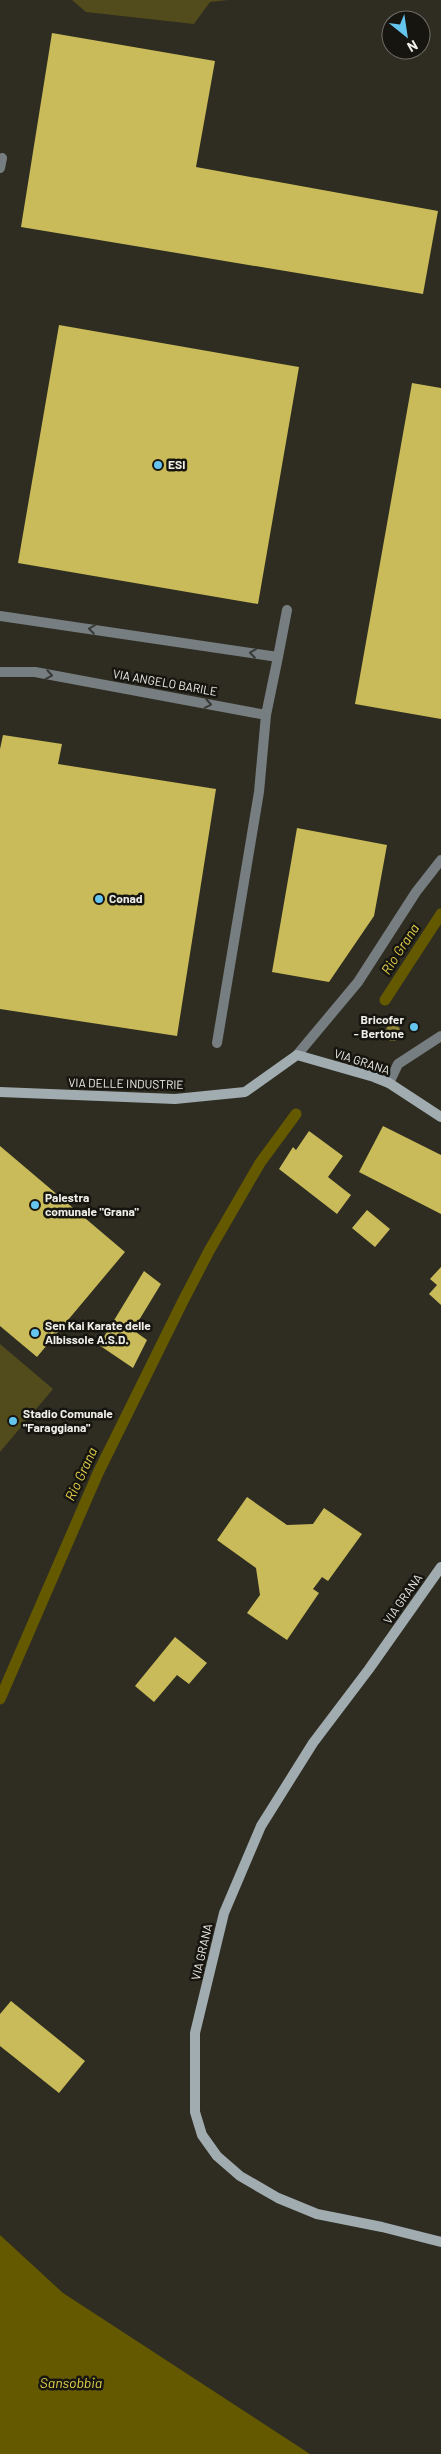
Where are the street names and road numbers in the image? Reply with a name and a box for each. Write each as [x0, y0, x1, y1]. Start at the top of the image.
street label: VIA ANGELO BARILE [112, 666, 218, 698]
street label: VIA GRANA [333, 1045, 392, 1077]
street label: VIA DELLE INDUSTRIE [68, 1075, 184, 1091]
street label: VIA GRANA [380, 1571, 424, 1626]
street label: VIA GRANA [188, 1922, 214, 1981]

